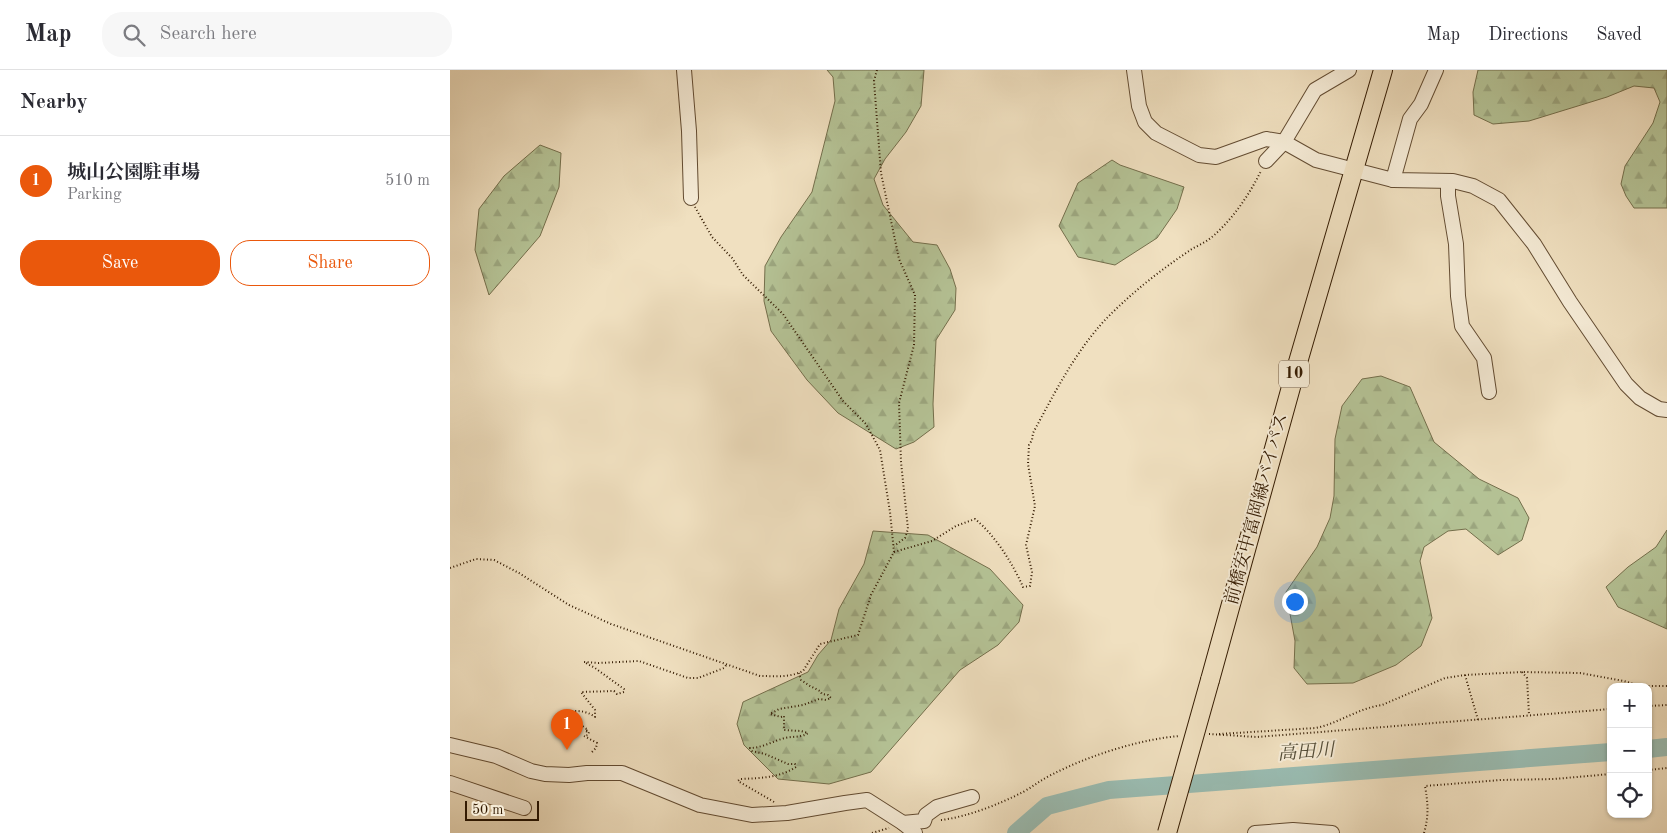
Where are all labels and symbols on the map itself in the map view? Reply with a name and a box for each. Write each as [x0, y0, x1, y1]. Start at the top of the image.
road number: 10 [1279, 360, 1309, 388]
street label: 前橋安中富岡線バイパス [1221, 411, 1291, 607]
your location [1282, 589, 1308, 615]
pin: 1 [551, 709, 583, 750]
water label: 高田川 [1277, 739, 1337, 764]
scale bar [465, 798, 539, 821]

